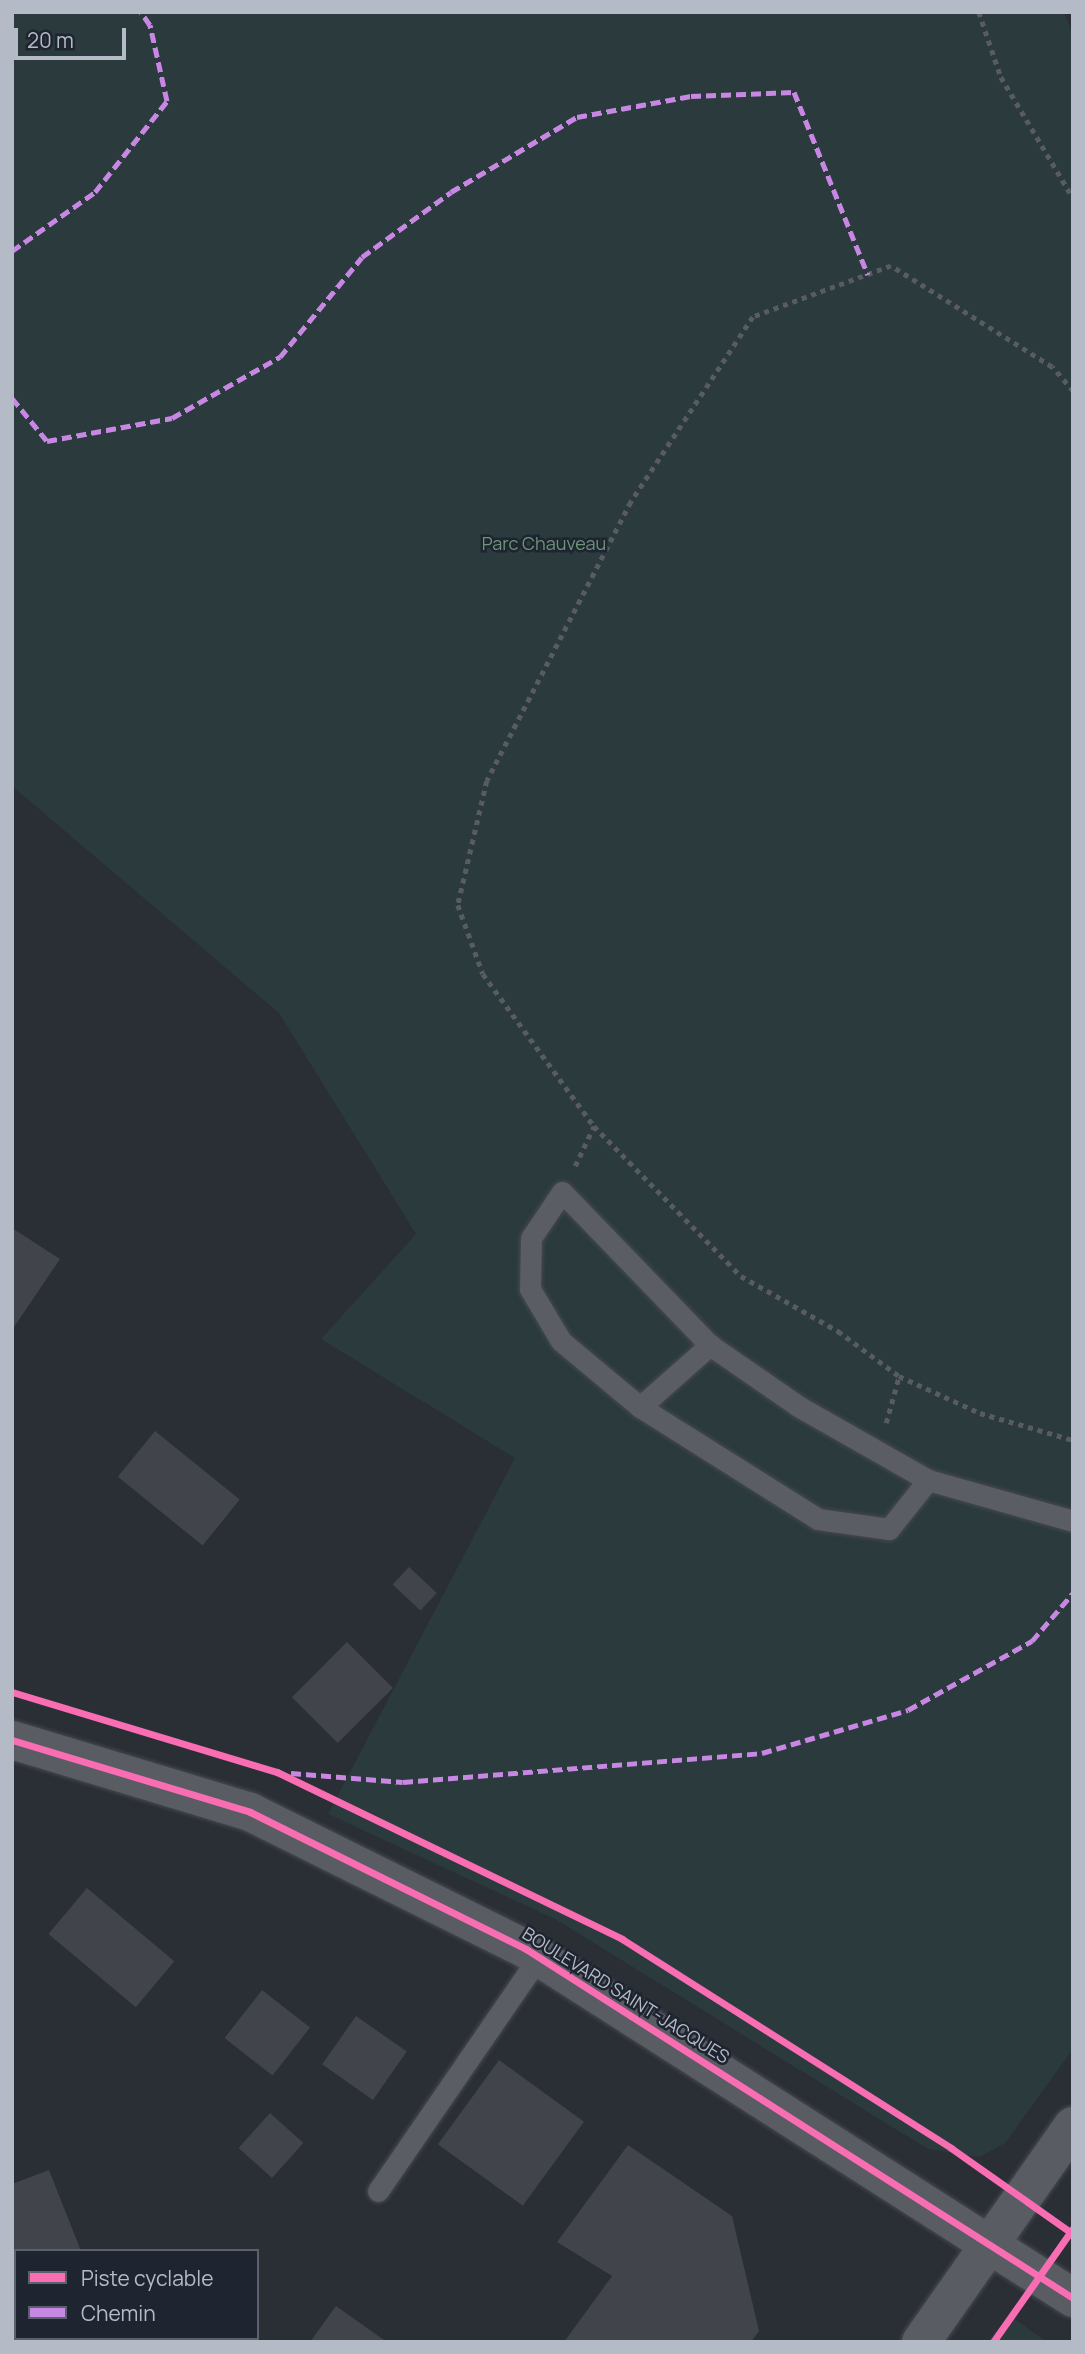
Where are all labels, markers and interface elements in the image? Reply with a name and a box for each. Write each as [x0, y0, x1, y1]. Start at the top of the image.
scale bar [18, 14, 130, 58]
text: 20 m [27, 26, 74, 54]
park label: Parc Chauveau [482, 532, 606, 554]
street label: BOULEVARD SAINT-JACQUES [519, 1922, 733, 2068]
legend [14, 2249, 259, 2340]
text: Piste cyclable [81, 2264, 213, 2292]
text: Chemin [81, 2299, 156, 2327]

